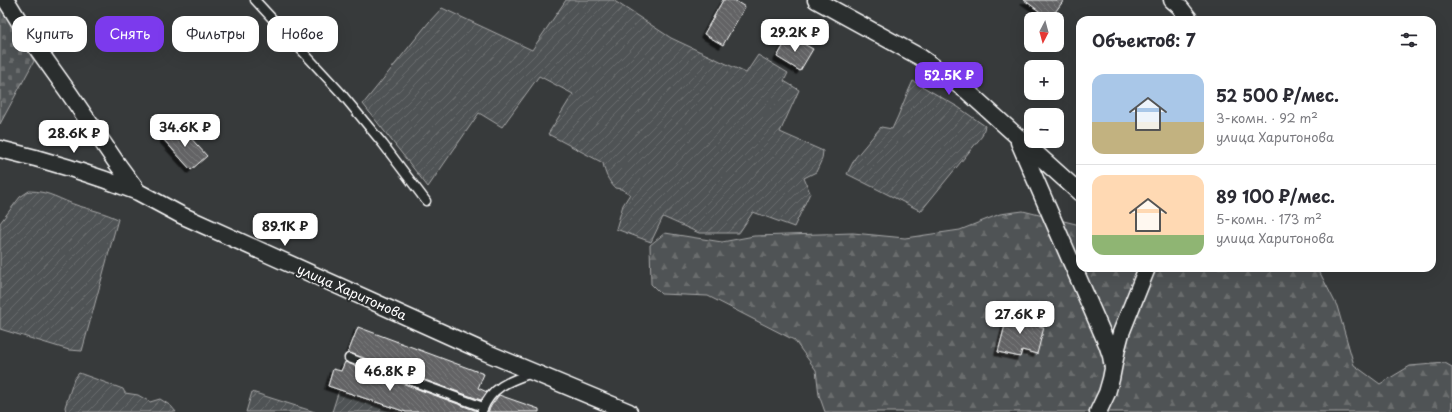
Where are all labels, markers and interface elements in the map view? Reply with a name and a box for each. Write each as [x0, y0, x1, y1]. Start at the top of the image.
north arrow [1024, 12, 1064, 52]
map controls [1024, 12, 1064, 148]
chip: Купить [12, 16, 87, 52]
chip: Снять [95, 16, 164, 52]
chip: Фильтры [172, 16, 259, 52]
chip: Новое [267, 16, 338, 52]
pin: 29.2K ₽ [758, 19, 832, 53]
text: 29.2K ₽ [770, 22, 820, 41]
text: Объектов: 7 [1092, 27, 1195, 53]
icon: filters [1398, 29, 1420, 51]
button: + [1024, 60, 1064, 100]
pin: 52.5K ₽ [912, 62, 986, 96]
text: 52.5K ₽ [924, 65, 974, 84]
text: 52 500 ₽/мес. [1216, 82, 1339, 108]
icon: home [1124, 90, 1172, 138]
button: − [1024, 108, 1064, 148]
text: 3-комн. · 92 m² [1216, 108, 1318, 127]
pin: 34.6K ₽ [148, 114, 222, 148]
text: 34.6K ₽ [159, 117, 211, 136]
pin: 28.6K ₽ [37, 120, 111, 154]
text: 28.6K ₽ [48, 123, 100, 142]
text: улица Харитонова [1216, 127, 1334, 146]
text: 89 100 ₽/мес. [1216, 183, 1335, 209]
icon: home [1124, 191, 1172, 239]
text: 5-комн. · 173 m² [1216, 209, 1322, 228]
pin: 89.1K ₽ [248, 213, 322, 247]
text: 89.1K ₽ [262, 216, 308, 235]
text: улица Харитонова [1216, 228, 1334, 247]
street label: улица Харитонова [294, 259, 411, 325]
pin: 27.6K ₽ [983, 301, 1057, 335]
text: 27.6K ₽ [994, 304, 1046, 323]
pin: 46.8K ₽ [353, 358, 427, 392]
text: 46.8K ₽ [364, 361, 416, 380]

